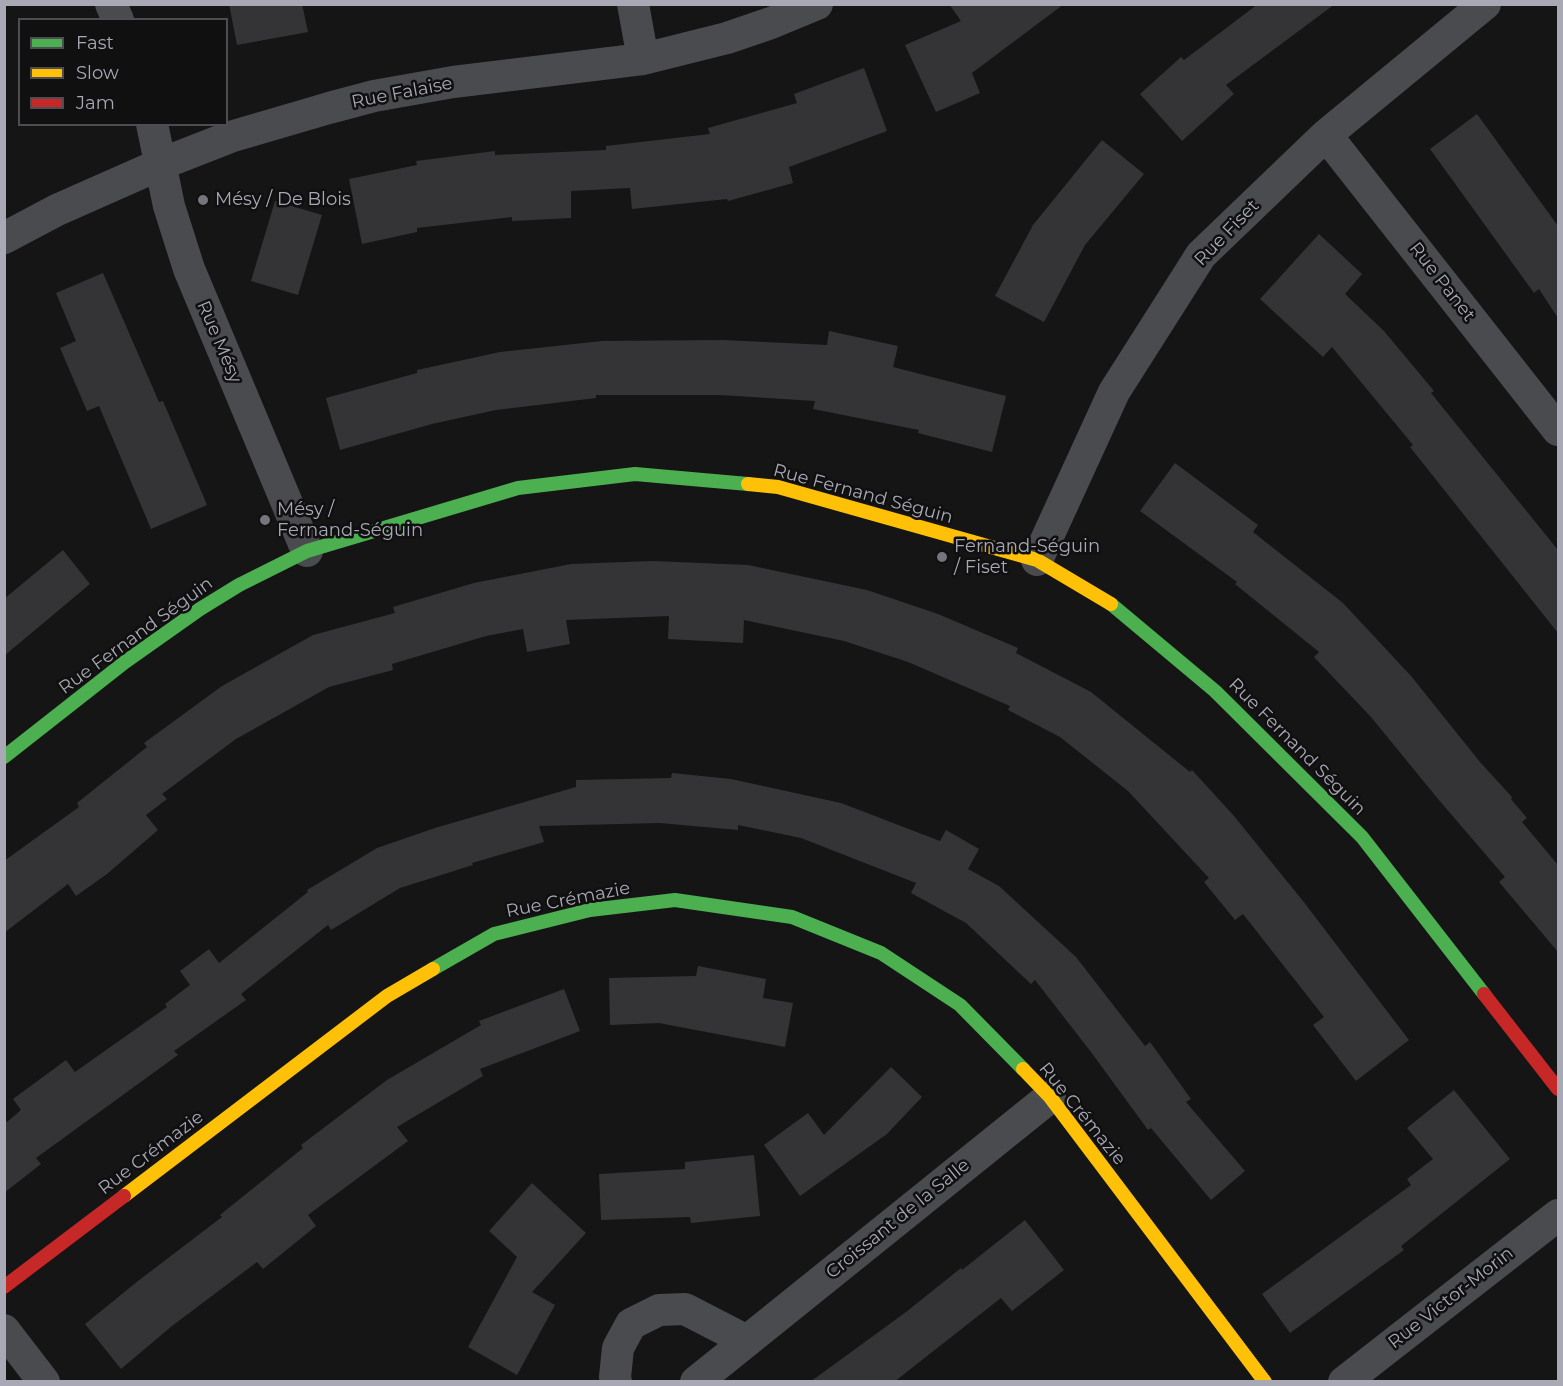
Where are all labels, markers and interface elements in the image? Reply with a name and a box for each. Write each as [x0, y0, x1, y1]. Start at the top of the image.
legend [18, 18, 228, 126]
text: Fast [76, 32, 114, 54]
text: Slow [76, 62, 119, 84]
street label: Rue Falaise [350, 73, 454, 113]
text: Jam [76, 92, 115, 114]
place label: Mésy / De Blois [215, 189, 351, 211]
marker: Mésy / De Blois [196, 193, 210, 207]
street label: Rue Fiset [1190, 195, 1264, 271]
street label: Rue Panet [1404, 238, 1480, 326]
street label: Rue Mésy [192, 298, 246, 386]
street label: Rue Fernand Séguin [771, 460, 955, 528]
place label: Mésy / Fernand-Séguin [277, 499, 423, 542]
marker: Mésy / Fernand-Séguin [258, 513, 272, 527]
place label: Fernand-Séguin / Fiset [954, 536, 1100, 578]
marker: Fernand-Séguin / Fiset [935, 550, 949, 564]
street label: Rue Fernand Séguin [55, 573, 217, 699]
street label: Rue Fernand Séguin [1224, 674, 1370, 820]
street label: Rue Crémazie [504, 877, 632, 923]
street label: Rue Crémazie [1034, 1058, 1130, 1170]
street label: Rue Crémazie [94, 1106, 208, 1200]
street label: Croissant de la Salle [822, 1154, 974, 1284]
street label: Rue Victor-Morin [1384, 1242, 1518, 1354]

